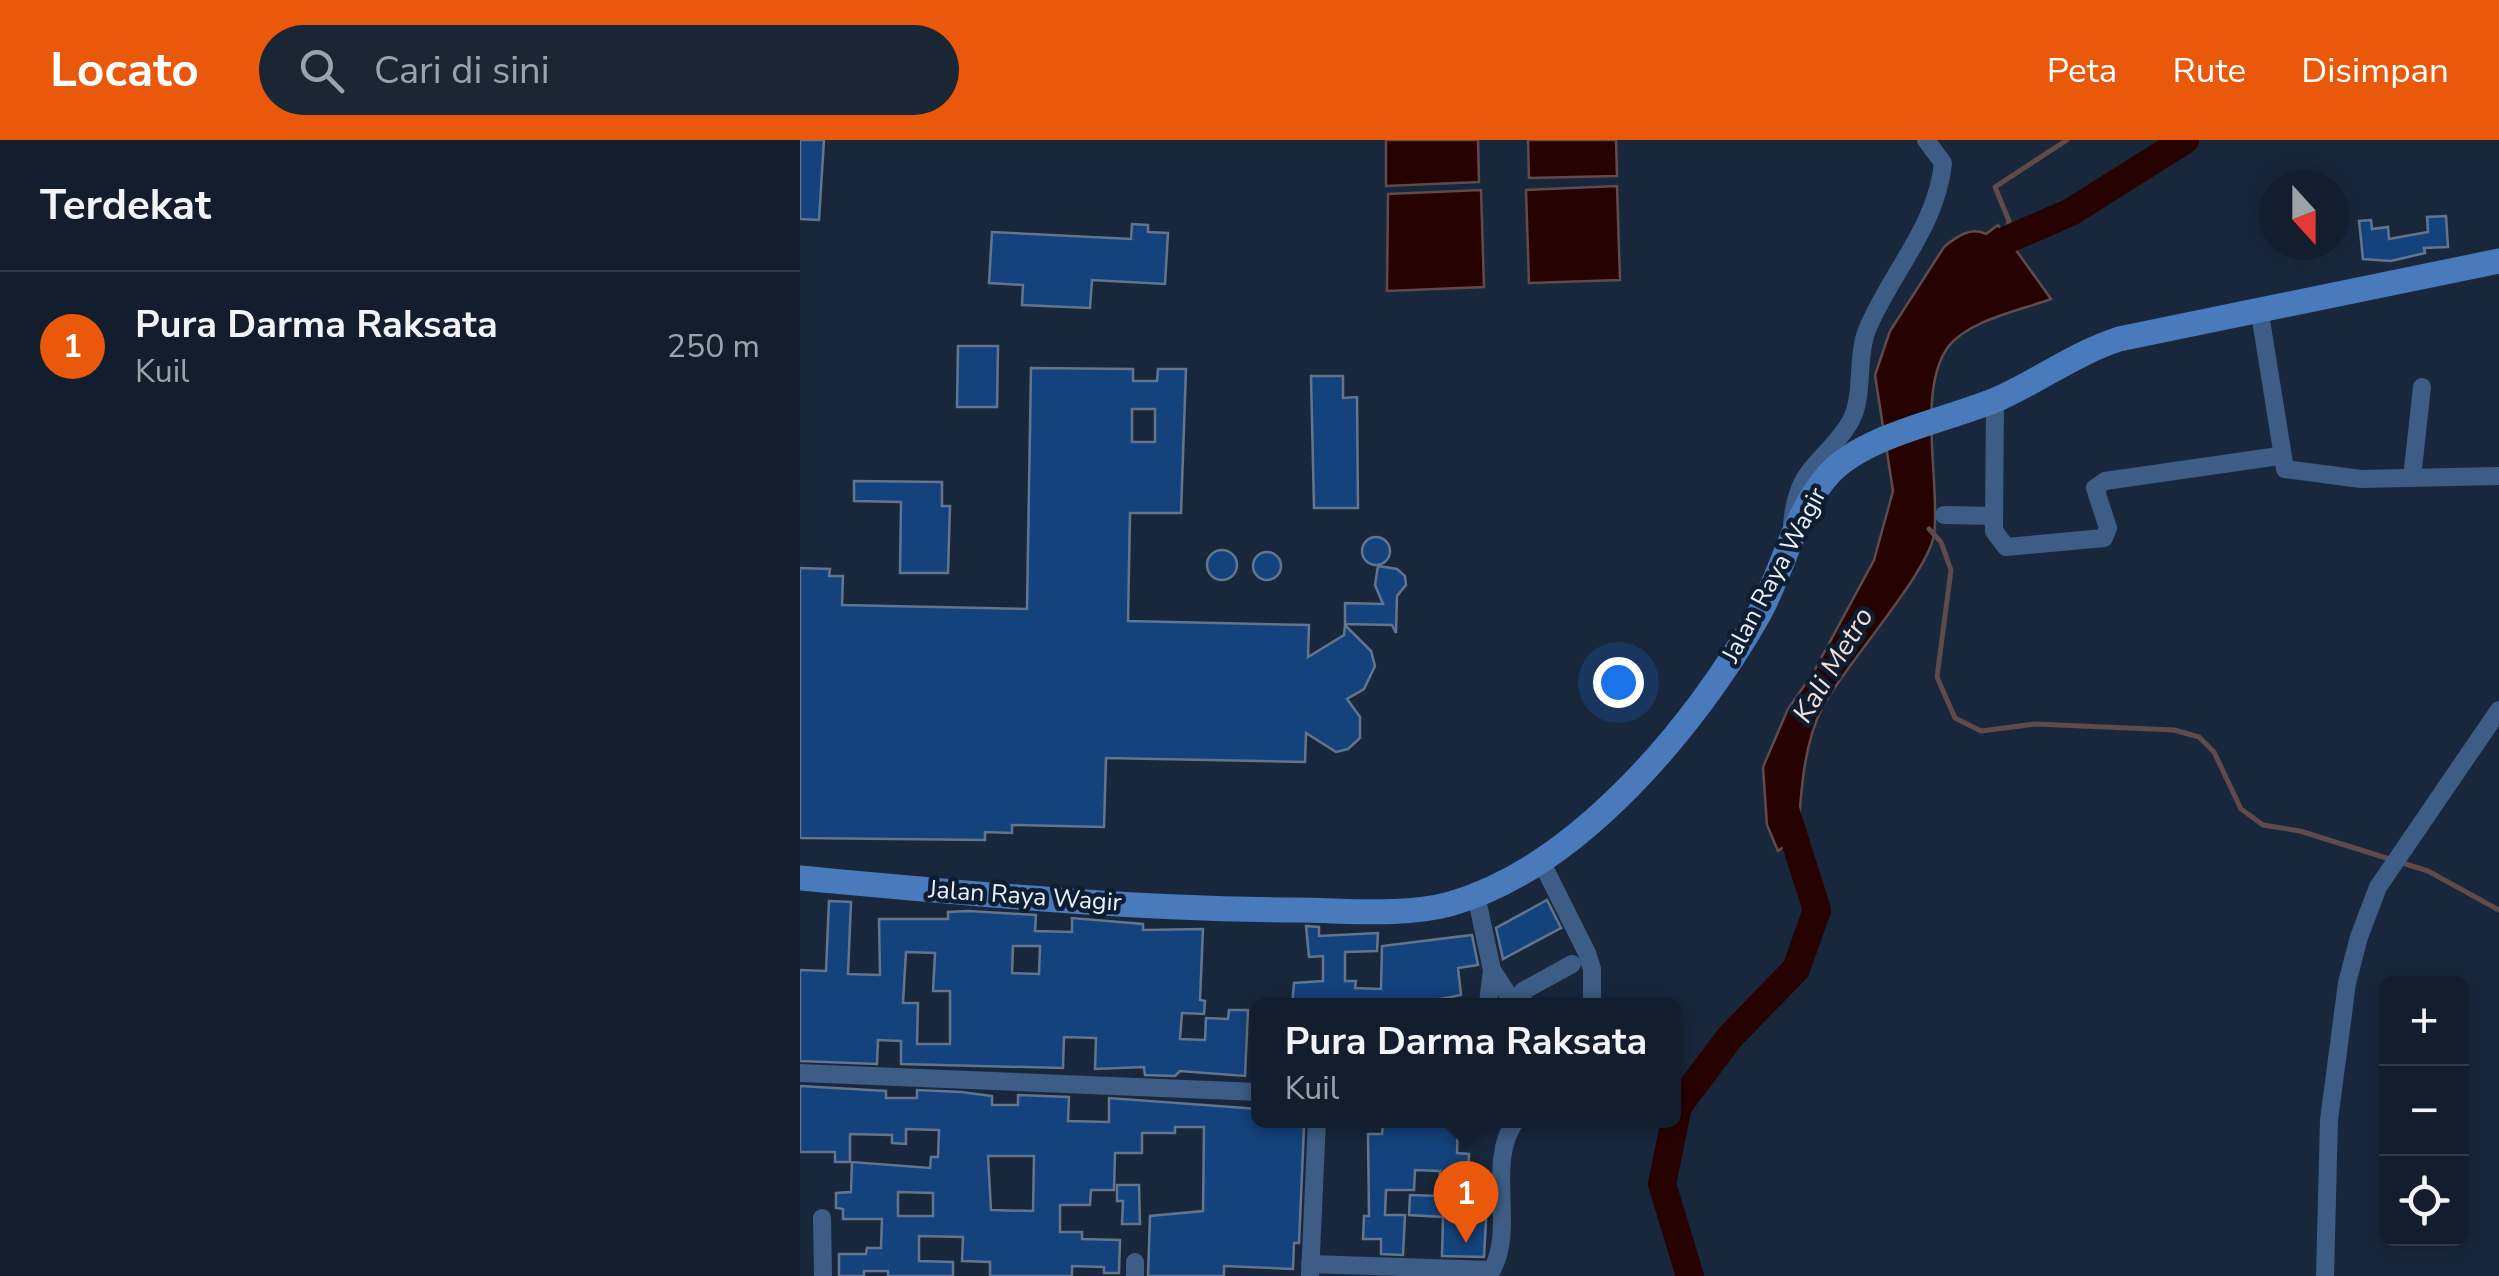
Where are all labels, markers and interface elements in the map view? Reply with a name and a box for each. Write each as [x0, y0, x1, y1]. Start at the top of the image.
search box [259, 25, 959, 115]
text: Locato [50, 37, 199, 103]
icon: search [294, 43, 349, 98]
text: Cari di sini [374, 45, 550, 96]
text: Peta [2047, 47, 2117, 94]
text: Rute [2172, 47, 2246, 94]
text: Disimpan [2301, 47, 2449, 94]
north arrow [2259, 170, 2349, 260]
text: Terdekat [40, 177, 211, 234]
text: Pura Darma Raksata [135, 299, 498, 350]
text: 1 [63, 325, 82, 368]
text: 250 m [667, 325, 760, 368]
text: Kuil [135, 350, 190, 393]
street label: Jalan Raya Wagir [1713, 482, 1834, 669]
water label: Kali Metro [1784, 600, 1882, 730]
your location [1593, 657, 1644, 708]
street label: Jalan Raya Wagir [926, 872, 1123, 920]
map controls [2379, 976, 2469, 1246]
button: + [2379, 976, 2469, 1066]
popup [1251, 998, 1681, 1128]
text: Pura Darma Raksata [1285, 1016, 1647, 1067]
button: − [2379, 1066, 2469, 1156]
text: Kuil [1285, 1067, 1339, 1110]
button: locate [2379, 1156, 2469, 1246]
pin: 1 [1434, 1160, 1498, 1243]

